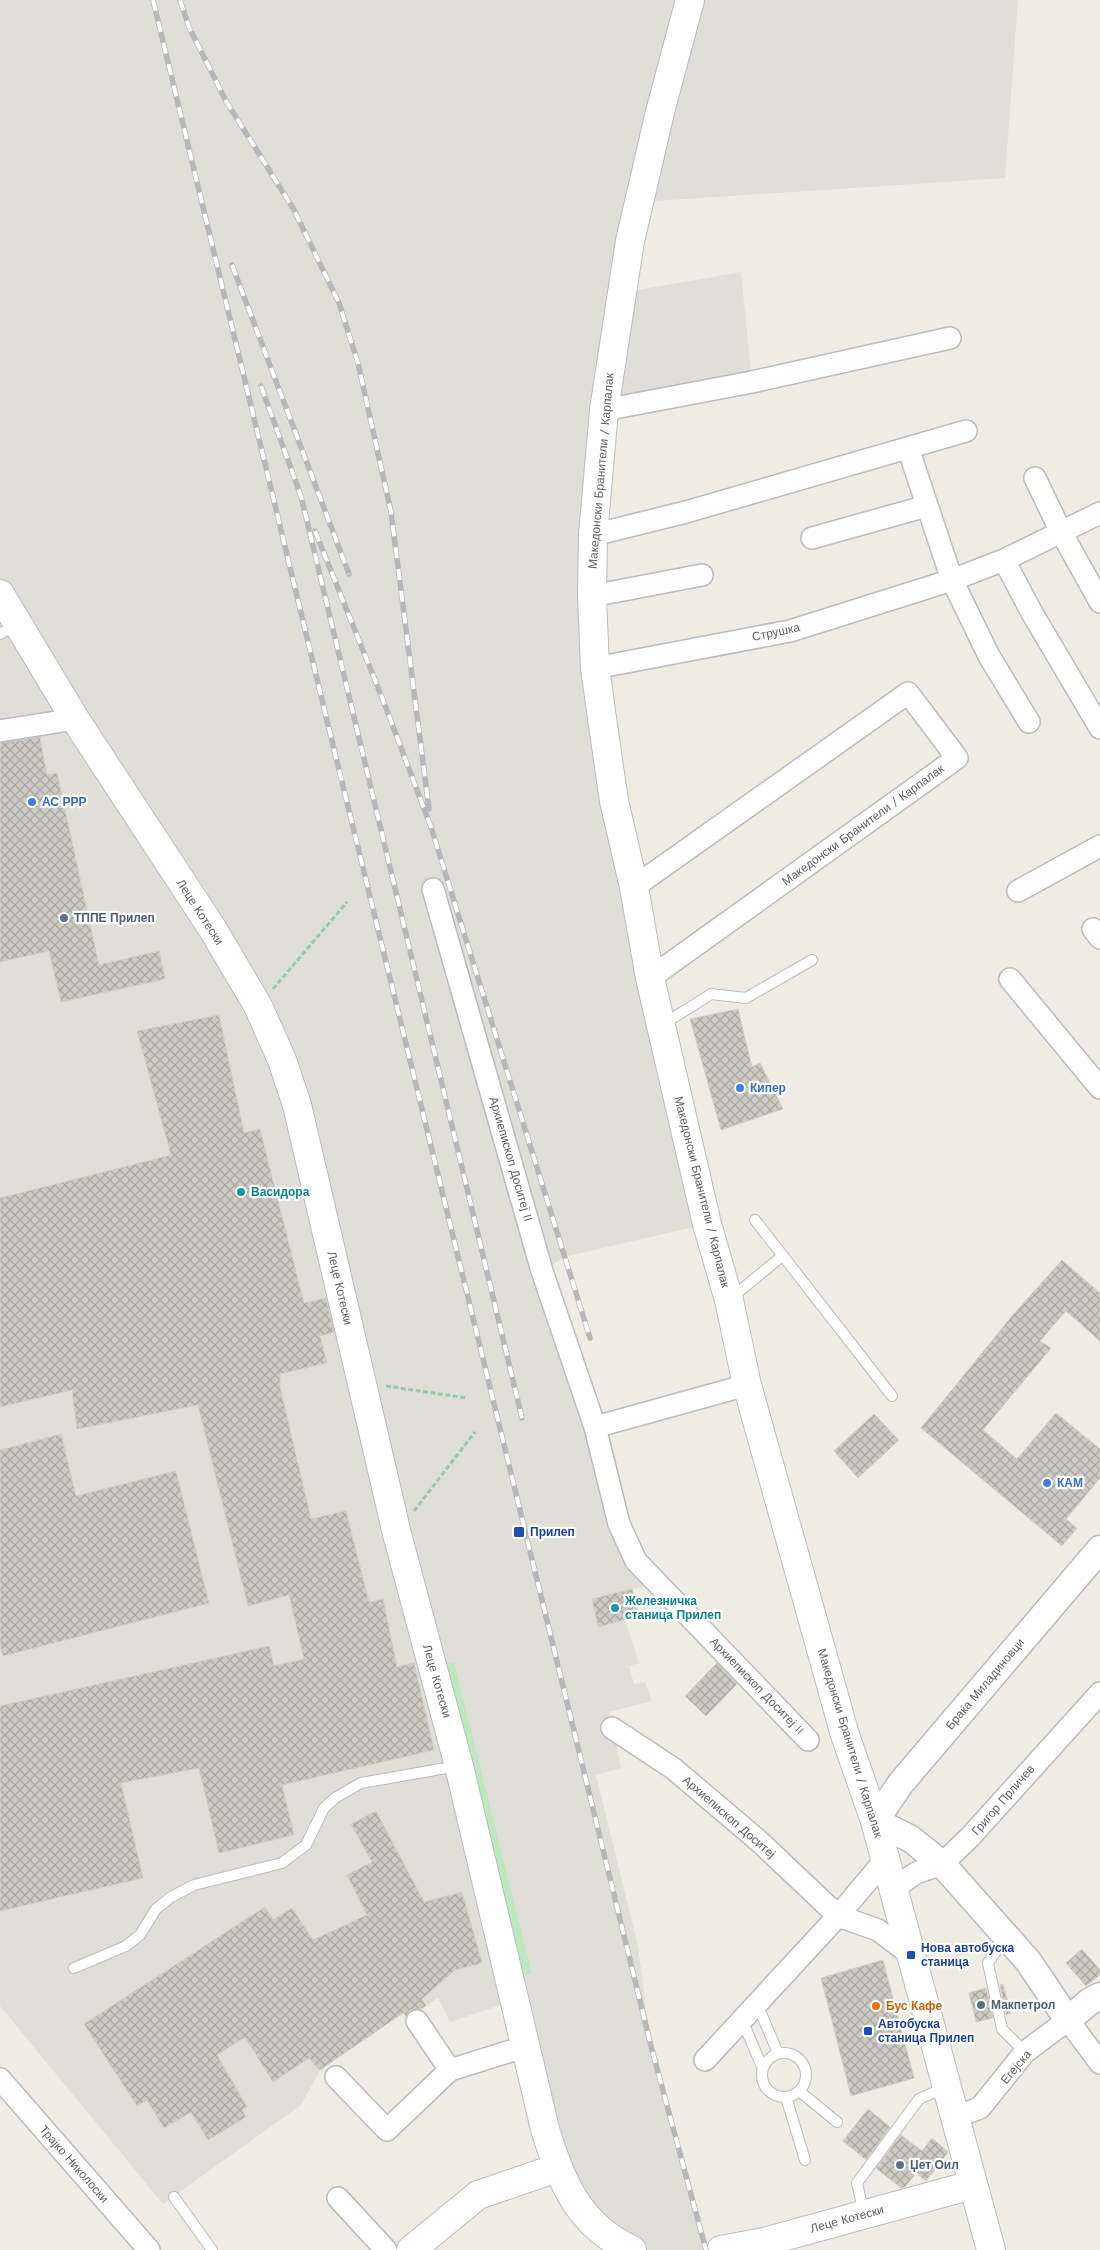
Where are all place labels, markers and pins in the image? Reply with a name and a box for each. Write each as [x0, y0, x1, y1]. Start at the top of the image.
place label: АС РРР [42, 795, 86, 809]
marker: АС РРР [26, 796, 38, 808]
place label: ТППЕ Прилеп [74, 911, 155, 925]
marker: ТППЕ Прилеп [58, 912, 70, 924]
place label: Кипер [750, 1081, 786, 1095]
marker: Кипер [734, 1082, 746, 1094]
place label: Васидора [251, 1185, 310, 1199]
marker: Васидора [235, 1186, 247, 1198]
place label: КАМ [1057, 1476, 1083, 1490]
marker: КАМ [1041, 1477, 1053, 1489]
marker: Прилеп [512, 1525, 526, 1539]
place label: Прилеп [530, 1525, 575, 1539]
place label: Железничка станица Прилеп [624, 1594, 721, 1622]
marker: Железничка станица Прилеп [609, 1602, 621, 1614]
place label: Нова автобуска станица [921, 1941, 1015, 1969]
marker: Нова автобуска станица [905, 1949, 917, 1961]
place label: Макпетрол [991, 1998, 1055, 2012]
place label: Бус Кафе [886, 1999, 942, 2013]
marker: Макпетрол [975, 1999, 987, 2011]
marker: Бус Кафе [870, 2000, 882, 2012]
place label: Автобуска станица Прилеп [878, 2017, 974, 2045]
marker: Автобуска станица Прилеп [862, 2025, 874, 2037]
place label: Џет Оил [910, 2158, 959, 2172]
marker: Џет Оил [894, 2159, 906, 2171]

